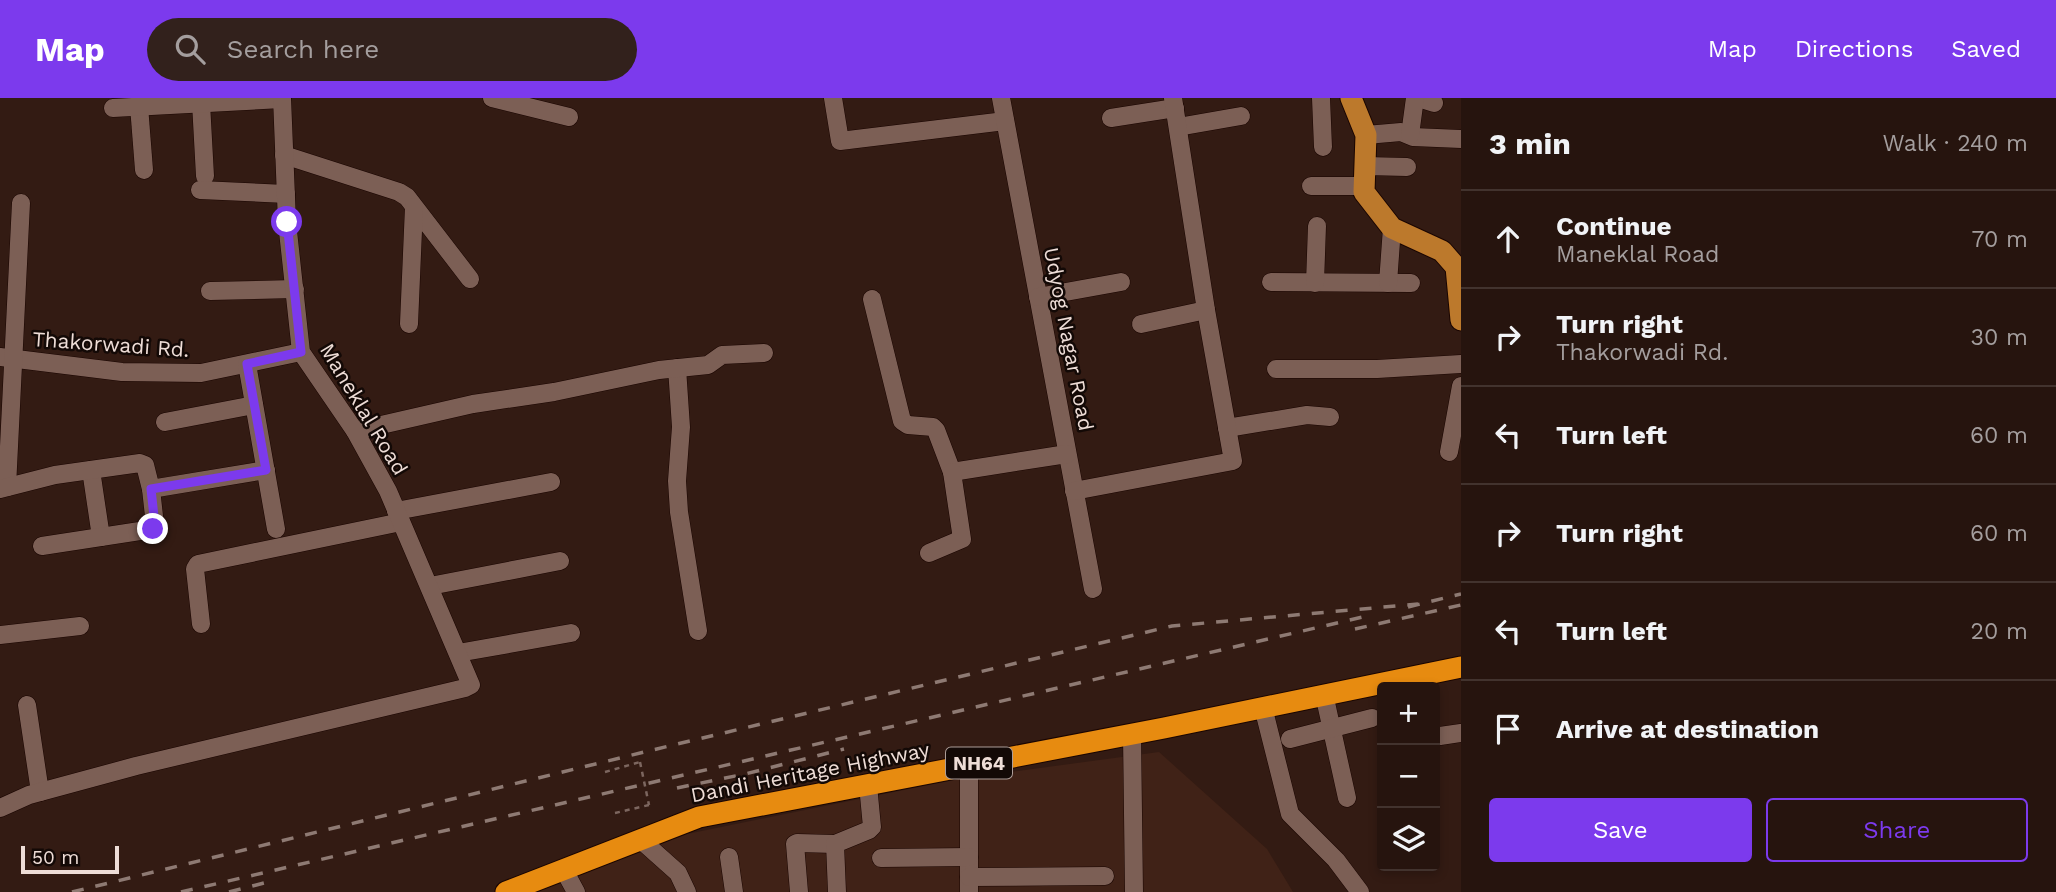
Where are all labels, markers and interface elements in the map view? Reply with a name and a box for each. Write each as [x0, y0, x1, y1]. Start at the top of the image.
search box [147, 18, 637, 81]
text: Map [35, 30, 105, 69]
icon: search [171, 30, 209, 68]
text: Search here [227, 34, 379, 64]
text: Map [1708, 35, 1757, 63]
text: Directions [1795, 35, 1913, 63]
text: Saved [1951, 35, 2021, 63]
text: 3 min [1489, 126, 1571, 161]
text: Walk · 240 m [1883, 130, 2028, 157]
route start [271, 206, 302, 237]
text: Continue [1556, 211, 1672, 241]
icon: ahead [1489, 220, 1527, 258]
text: 70 m [1971, 226, 2028, 253]
text: Maneklal Road [1556, 241, 1719, 268]
street label: Udyog Nagar Road [1039, 245, 1099, 433]
text: Turn right [1556, 309, 1683, 339]
icon: right [1489, 318, 1527, 356]
text: 30 m [1971, 324, 2028, 351]
street label: Thakorwadi Rd. [32, 326, 190, 362]
street label: Maneklal Road [315, 339, 413, 479]
text: Thakorwadi Rd. [1556, 339, 1728, 366]
icon: left [1489, 416, 1527, 454]
text: Turn left [1556, 420, 1667, 450]
text: 60 m [1970, 422, 2028, 449]
route end [137, 513, 168, 544]
icon: right [1489, 514, 1527, 552]
text: Turn right [1556, 518, 1683, 548]
text: 60 m [1970, 520, 2028, 547]
icon: left [1489, 612, 1527, 650]
text: Turn left [1556, 616, 1667, 646]
text: 20 m [1971, 618, 2028, 645]
map controls [1377, 682, 1440, 871]
button: + [1377, 682, 1440, 745]
icon: arrive [1489, 710, 1527, 748]
text: Arrive at destination [1556, 714, 1819, 744]
street label: Dandi Heritage Highway [688, 737, 932, 807]
button: − [1377, 745, 1440, 808]
road number: NH64 [946, 748, 1012, 778]
button: Save [1489, 798, 1752, 862]
button: Share [1766, 798, 2028, 862]
button: layers [1377, 808, 1440, 871]
scale bar [21, 843, 119, 875]
text: 50 m [32, 846, 79, 869]

